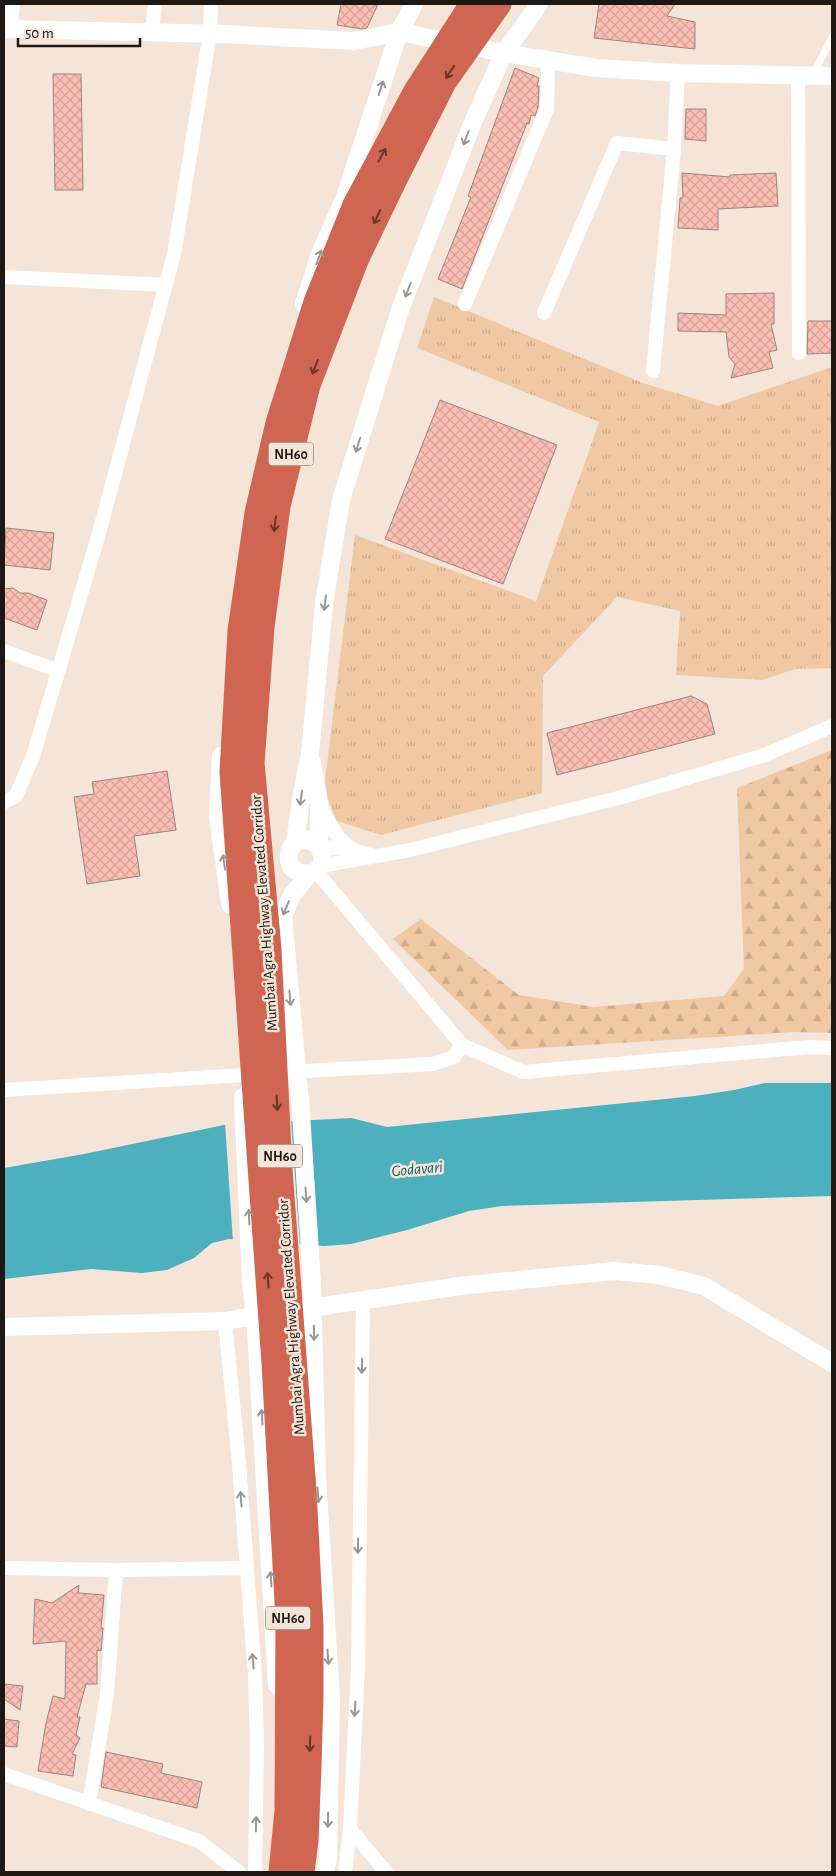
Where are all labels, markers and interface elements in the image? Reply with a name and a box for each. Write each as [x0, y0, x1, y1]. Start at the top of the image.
scale bar [18, 15, 140, 47]
text: 50 m [25, 26, 54, 41]
one-way arrow [445, 65, 456, 79]
one-way arrow [376, 80, 386, 96]
one-way arrow [461, 130, 471, 145]
one-way arrow [377, 148, 387, 163]
one-way arrow [371, 209, 381, 224]
one-way arrow [315, 250, 324, 265]
one-way arrow [403, 282, 412, 297]
one-way arrow [310, 359, 319, 374]
one-way arrow [353, 436, 363, 452]
road number: NH60 [268, 442, 314, 466]
one-way arrow [270, 516, 280, 532]
one-way arrow [320, 595, 330, 611]
one-way arrow [296, 790, 306, 806]
street label: Mumbai Agra Highway Elevated Corridor [249, 794, 280, 1031]
one-way arrow [219, 854, 229, 870]
one-way arrow [281, 900, 291, 915]
one-way arrow [285, 989, 295, 1005]
one-way arrow [272, 1094, 281, 1110]
road number: NH60 [258, 1144, 302, 1168]
water label: Godavari [391, 1159, 444, 1179]
one-way arrow [302, 1186, 311, 1202]
street label: Mumbai Agra Highway Elevated Corridor [276, 1198, 307, 1435]
one-way arrow [244, 1209, 253, 1225]
one-way arrow [264, 1272, 273, 1288]
one-way arrow [309, 1324, 319, 1340]
one-way arrow [357, 1358, 366, 1374]
one-way arrow [257, 1409, 266, 1425]
one-way arrow [314, 1487, 323, 1503]
one-way arrow [237, 1491, 246, 1507]
one-way arrow [353, 1538, 363, 1554]
one-way arrow [267, 1572, 276, 1588]
road number: NH60 [266, 1606, 310, 1630]
one-way arrow [324, 1649, 333, 1665]
one-way arrow [248, 1653, 258, 1669]
one-way arrow [351, 1701, 360, 1717]
one-way arrow [305, 1736, 314, 1752]
one-way arrow [324, 1811, 333, 1827]
one-way arrow [252, 1816, 261, 1832]

